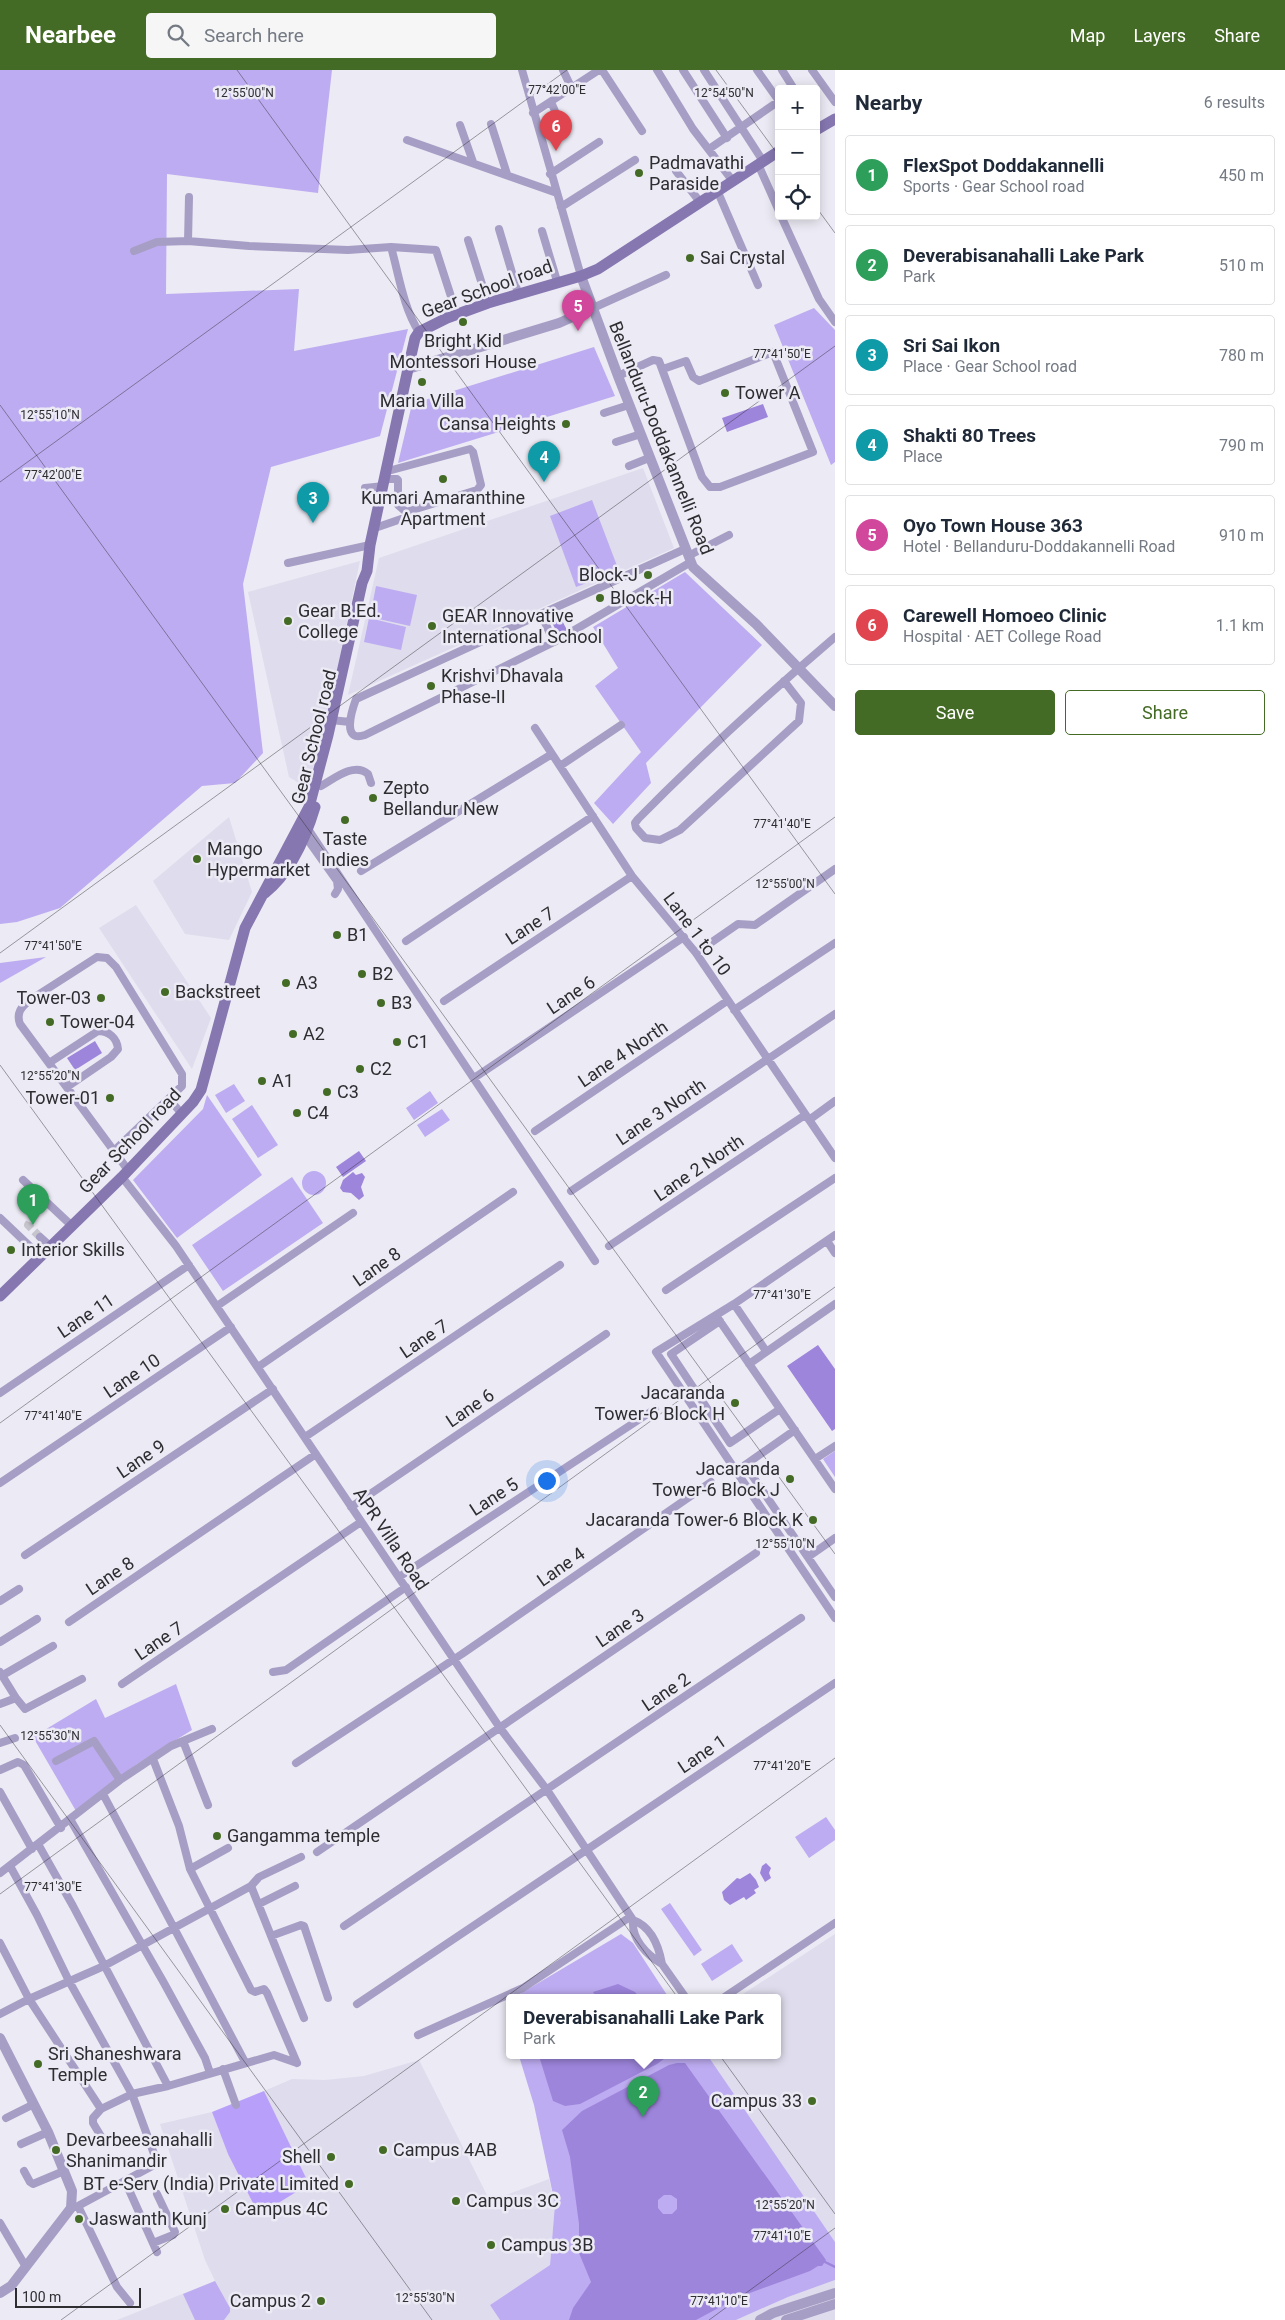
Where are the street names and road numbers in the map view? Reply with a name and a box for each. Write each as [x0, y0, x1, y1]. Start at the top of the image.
street label: Gear School road [419, 255, 555, 322]
street label: Bellanduru-Doddakannelli Road [605, 318, 718, 558]
street label: Gear School road [287, 668, 340, 806]
street label: Lane 1 to 10 [659, 888, 735, 979]
street label: Lane 7 [502, 902, 558, 949]
street label: Lane 6 [543, 971, 599, 1018]
street label: Lane 4 North [574, 1016, 671, 1091]
street label: Lane 3 North [612, 1074, 709, 1149]
street label: Gear School road [74, 1084, 185, 1197]
street label: Lane 2 North [650, 1130, 747, 1205]
street label: Lane 8 [349, 1243, 405, 1291]
street label: Lane 11 [53, 1289, 118, 1342]
street label: Lane 7 [396, 1315, 452, 1362]
street label: Lane 10 [99, 1349, 164, 1402]
street label: Lane 6 [442, 1384, 498, 1431]
street label: Lane 9 [113, 1435, 169, 1482]
street label: Lane 5 [466, 1473, 522, 1520]
street label: APR Villa Road [349, 1484, 433, 1594]
street label: Lane 4 [533, 1543, 589, 1591]
street label: Lane 8 [82, 1552, 138, 1599]
street label: Lane 3 [592, 1604, 648, 1651]
street label: Lane 7 [131, 1617, 187, 1664]
street label: Lane 2 [638, 1668, 694, 1715]
street label: Lane 1 [674, 1730, 730, 1777]

